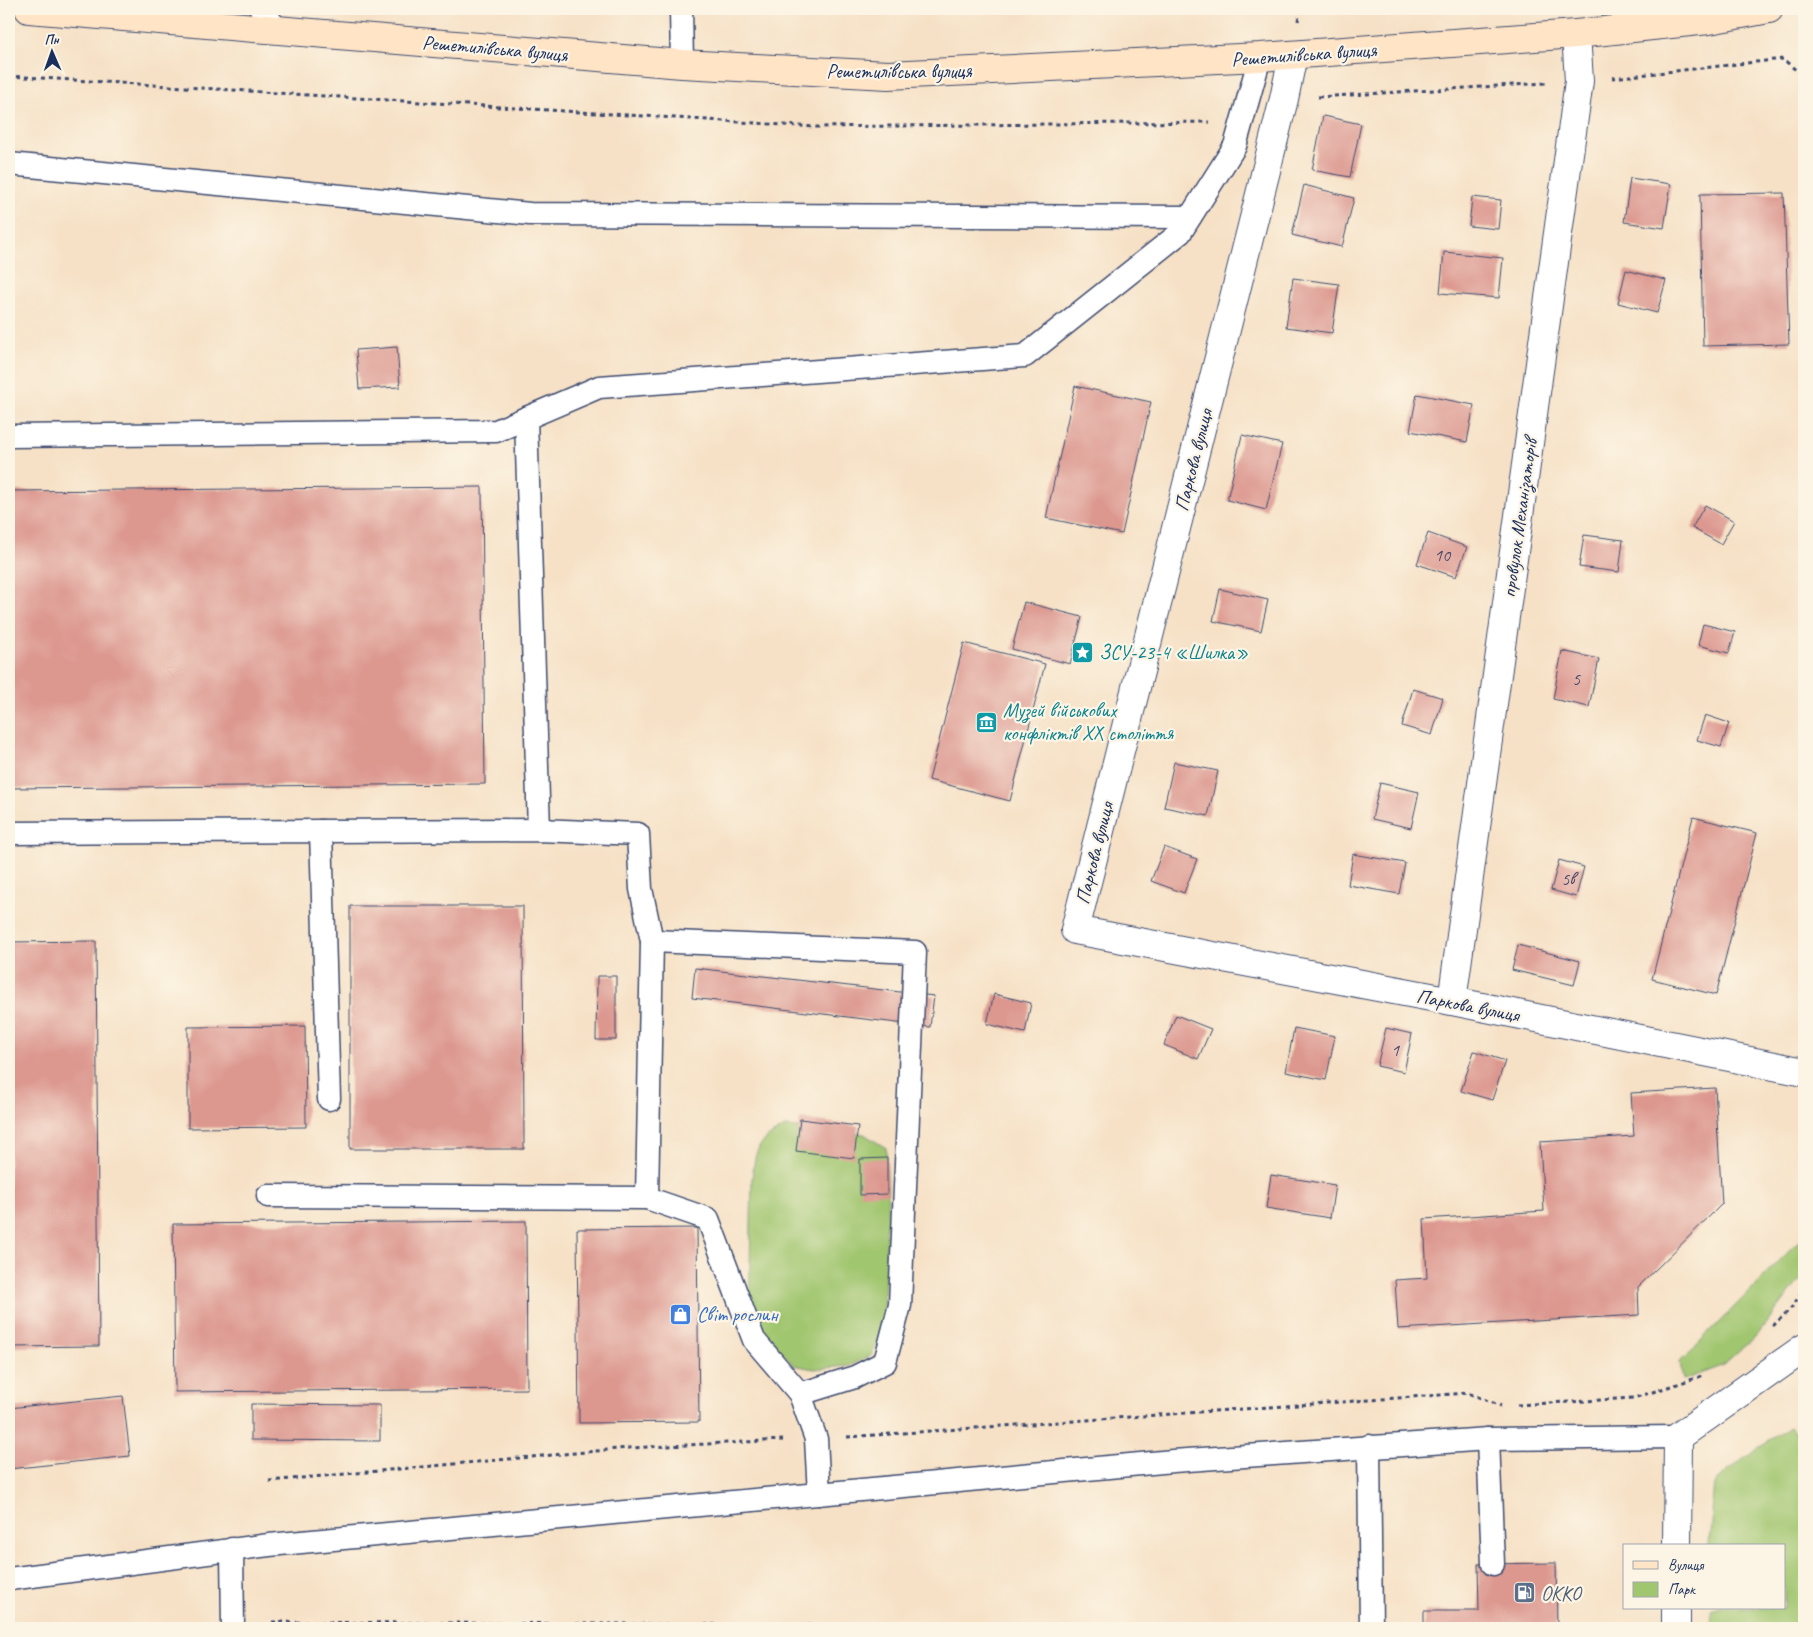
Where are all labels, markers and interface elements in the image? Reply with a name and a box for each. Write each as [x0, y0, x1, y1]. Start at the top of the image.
north arrow [28, 28, 78, 78]
street label: Решетилівська вулиця [421, 30, 569, 67]
text: Пн [44, 31, 60, 48]
street label: Решетилівська вулиця [1231, 37, 1378, 72]
street label: Решетилівська вулиця [826, 59, 973, 84]
street label: Паркова вулиця [1169, 404, 1219, 514]
street label: провулок Механізаторів [1496, 432, 1545, 599]
house number: 10 [1434, 544, 1452, 566]
place icon: ЗСУ-23-4 «Шилка» [1071, 640, 1095, 664]
place label: ЗСУ-23-4 «Шилка» [1099, 640, 1248, 665]
house number: 5 [1572, 668, 1581, 690]
place label: Музей військових конфліктів ХХ століття [1003, 698, 1174, 746]
museum icon: Музей військових конфліктів ХХ століття [975, 710, 999, 734]
street label: Паркова вулиця [1070, 797, 1120, 907]
house number: 5в [1561, 868, 1579, 890]
street label: Паркова вулиця [1414, 983, 1524, 1028]
house number: 1 [1391, 1039, 1400, 1061]
shop icon: Світ рослин [669, 1302, 693, 1326]
place label: Світ рослин [697, 1302, 779, 1327]
legend [1623, 1544, 1786, 1610]
text: Вулиця [1668, 1556, 1705, 1575]
text: Парк [1668, 1580, 1696, 1599]
fuel station icon: ОККО [1513, 1581, 1537, 1605]
place label: ОККО [1541, 1581, 1583, 1606]

